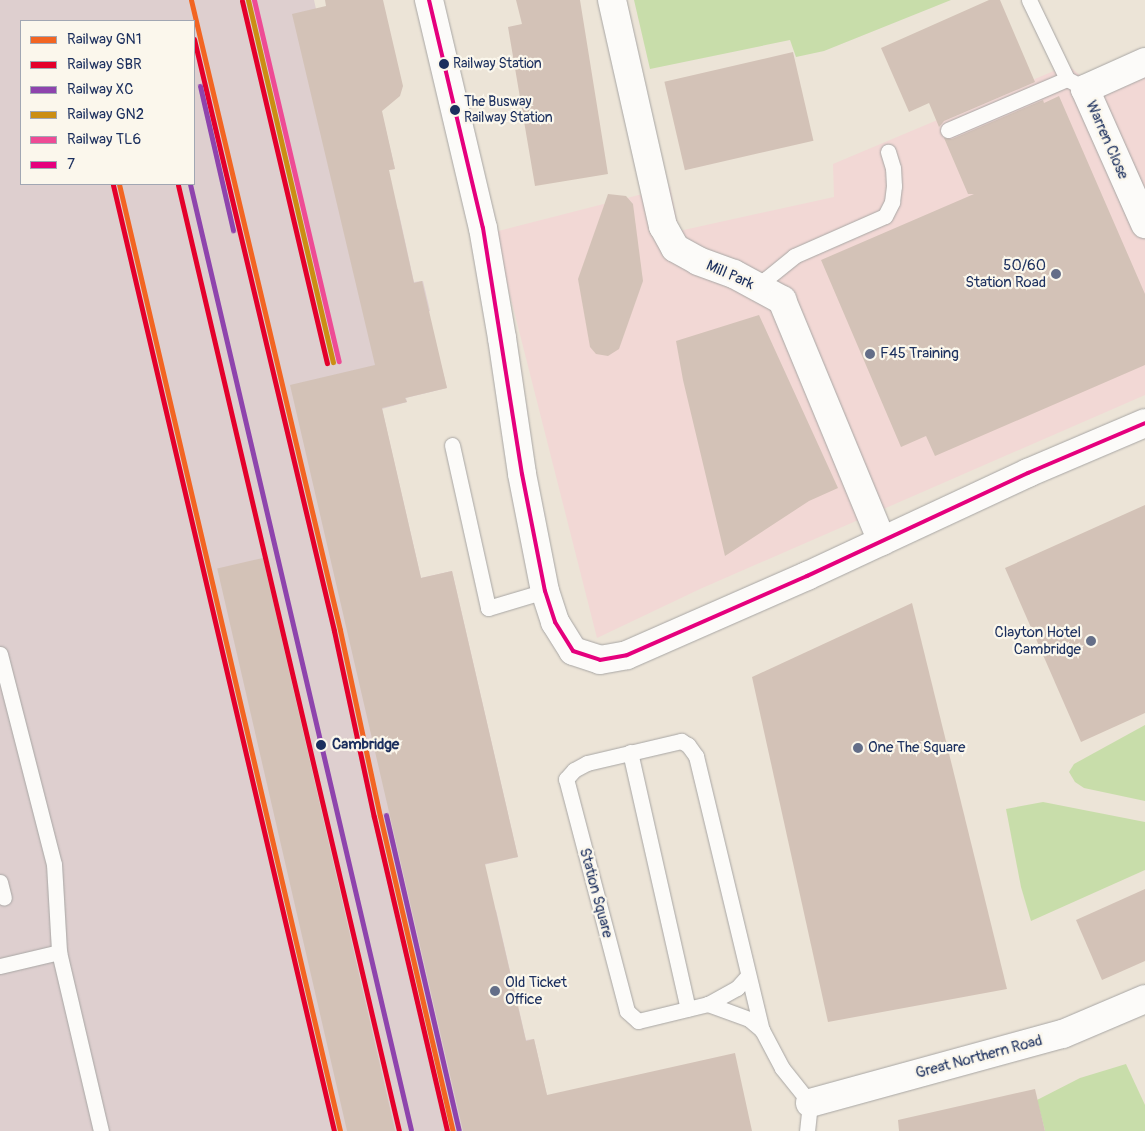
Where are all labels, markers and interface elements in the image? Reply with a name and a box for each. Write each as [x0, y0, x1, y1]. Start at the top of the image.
legend [20, 20, 195, 185]
text: Railway GN1 [67, 30, 142, 49]
text: Railway SBR [67, 55, 142, 74]
place label: Railway Station [453, 56, 542, 72]
marker: Railway Station [439, 59, 449, 69]
text: Railway XC [67, 80, 133, 99]
place label: The Busway Railway Station [464, 94, 553, 126]
street label: Warren Close [1082, 98, 1132, 182]
text: Railway GN2 [67, 105, 144, 124]
marker: The Busway Railway Station [450, 105, 460, 115]
text: Railway TL6 [67, 130, 141, 149]
text: 7 [67, 155, 75, 174]
place label: 50/60 Station Road [965, 256, 1046, 291]
street label: Mill Park [703, 257, 757, 293]
marker: 50/60 Station Road [1050, 268, 1062, 280]
place label: F45 Training [880, 345, 959, 363]
marker: F45 Training [864, 348, 876, 360]
place label: Clayton Hotel Cambridge [995, 623, 1081, 658]
marker: Clayton Hotel Cambridge [1085, 635, 1097, 647]
place label: Cambridge [332, 736, 399, 754]
marker: Cambridge [314, 738, 328, 752]
place label: One The Square [868, 739, 965, 757]
marker: One The Square [852, 742, 864, 754]
street label: Station Square [575, 846, 617, 940]
place label: Old Ticket Office [505, 973, 567, 1008]
marker: Old Ticket Office [489, 985, 501, 997]
street label: Great Northern Road [914, 1031, 1044, 1083]

